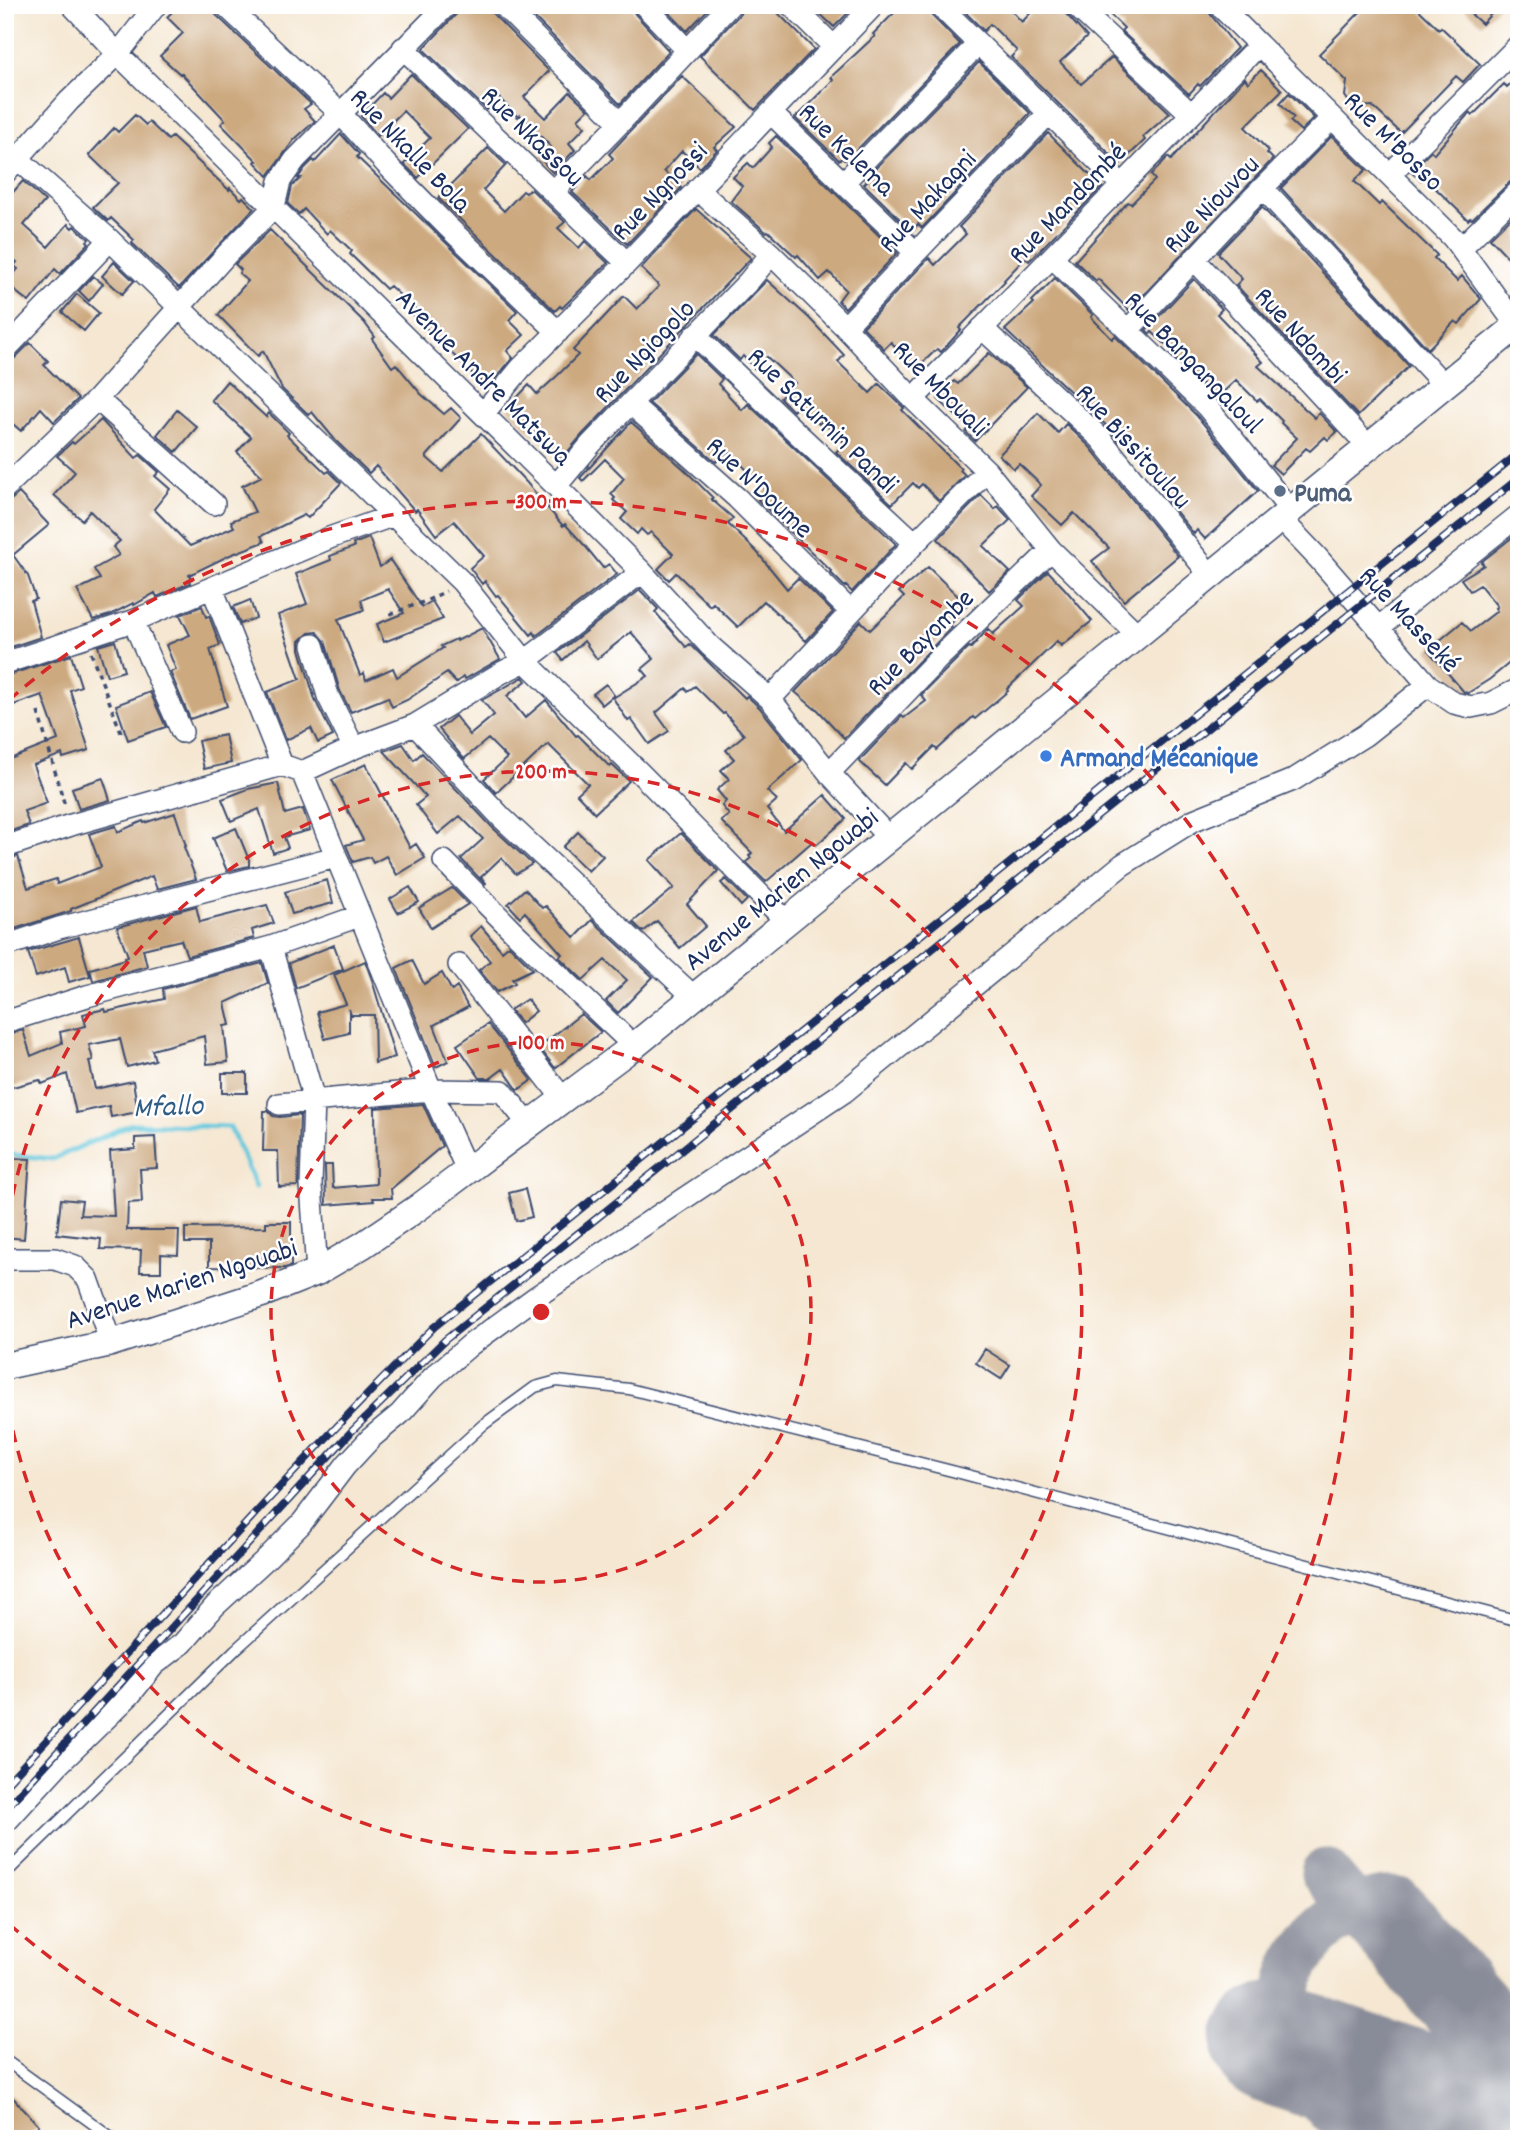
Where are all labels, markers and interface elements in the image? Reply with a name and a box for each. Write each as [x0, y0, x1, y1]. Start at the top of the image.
street label: Rue Nkassou [470, 79, 592, 198]
street label: Rue Nkalle Bola [338, 81, 479, 225]
street label: Rue M'Bosso [1332, 84, 1451, 203]
street label: Rue Kelema [787, 95, 903, 209]
street label: Rue Ngnossi [604, 135, 719, 252]
street label: Rue Mandombé [1001, 135, 1138, 275]
street label: Rue Makagni [871, 143, 988, 264]
street label: Rue Niouvou [1156, 148, 1271, 265]
street label: Rue Ndombi [1243, 280, 1354, 395]
street label: Avenue Andre Matswa [384, 282, 580, 478]
street label: Rue Bangangaloul [1113, 284, 1270, 445]
street label: Rue Ngiogolo [586, 292, 707, 415]
street label: Rue Mbouali [881, 333, 996, 448]
street label: Rue Saturnin Pandi [736, 340, 905, 505]
street label: Rue Bissitoulou [1064, 376, 1199, 520]
street label: Rue N'Doume [695, 429, 820, 550]
place label: Puma [1294, 476, 1352, 516]
marker: Puma [1272, 483, 1288, 499]
text: 300 m [515, 489, 567, 519]
street label: Rue Masseké [1347, 559, 1467, 684]
street label: Rue Bayombe [859, 581, 986, 708]
place label: Armand Mécanique [1060, 741, 1258, 781]
marker: Armand Mécanique [1038, 748, 1054, 764]
text: 200 m [515, 759, 567, 789]
street label: Avenue Marien Ngouabi [677, 801, 889, 983]
text: 100 m [518, 1030, 564, 1060]
water label: Mfallo [133, 1087, 205, 1132]
street label: Avenue Marien Ngouabi [62, 1231, 303, 1343]
centre of rings [529, 1300, 553, 1324]

